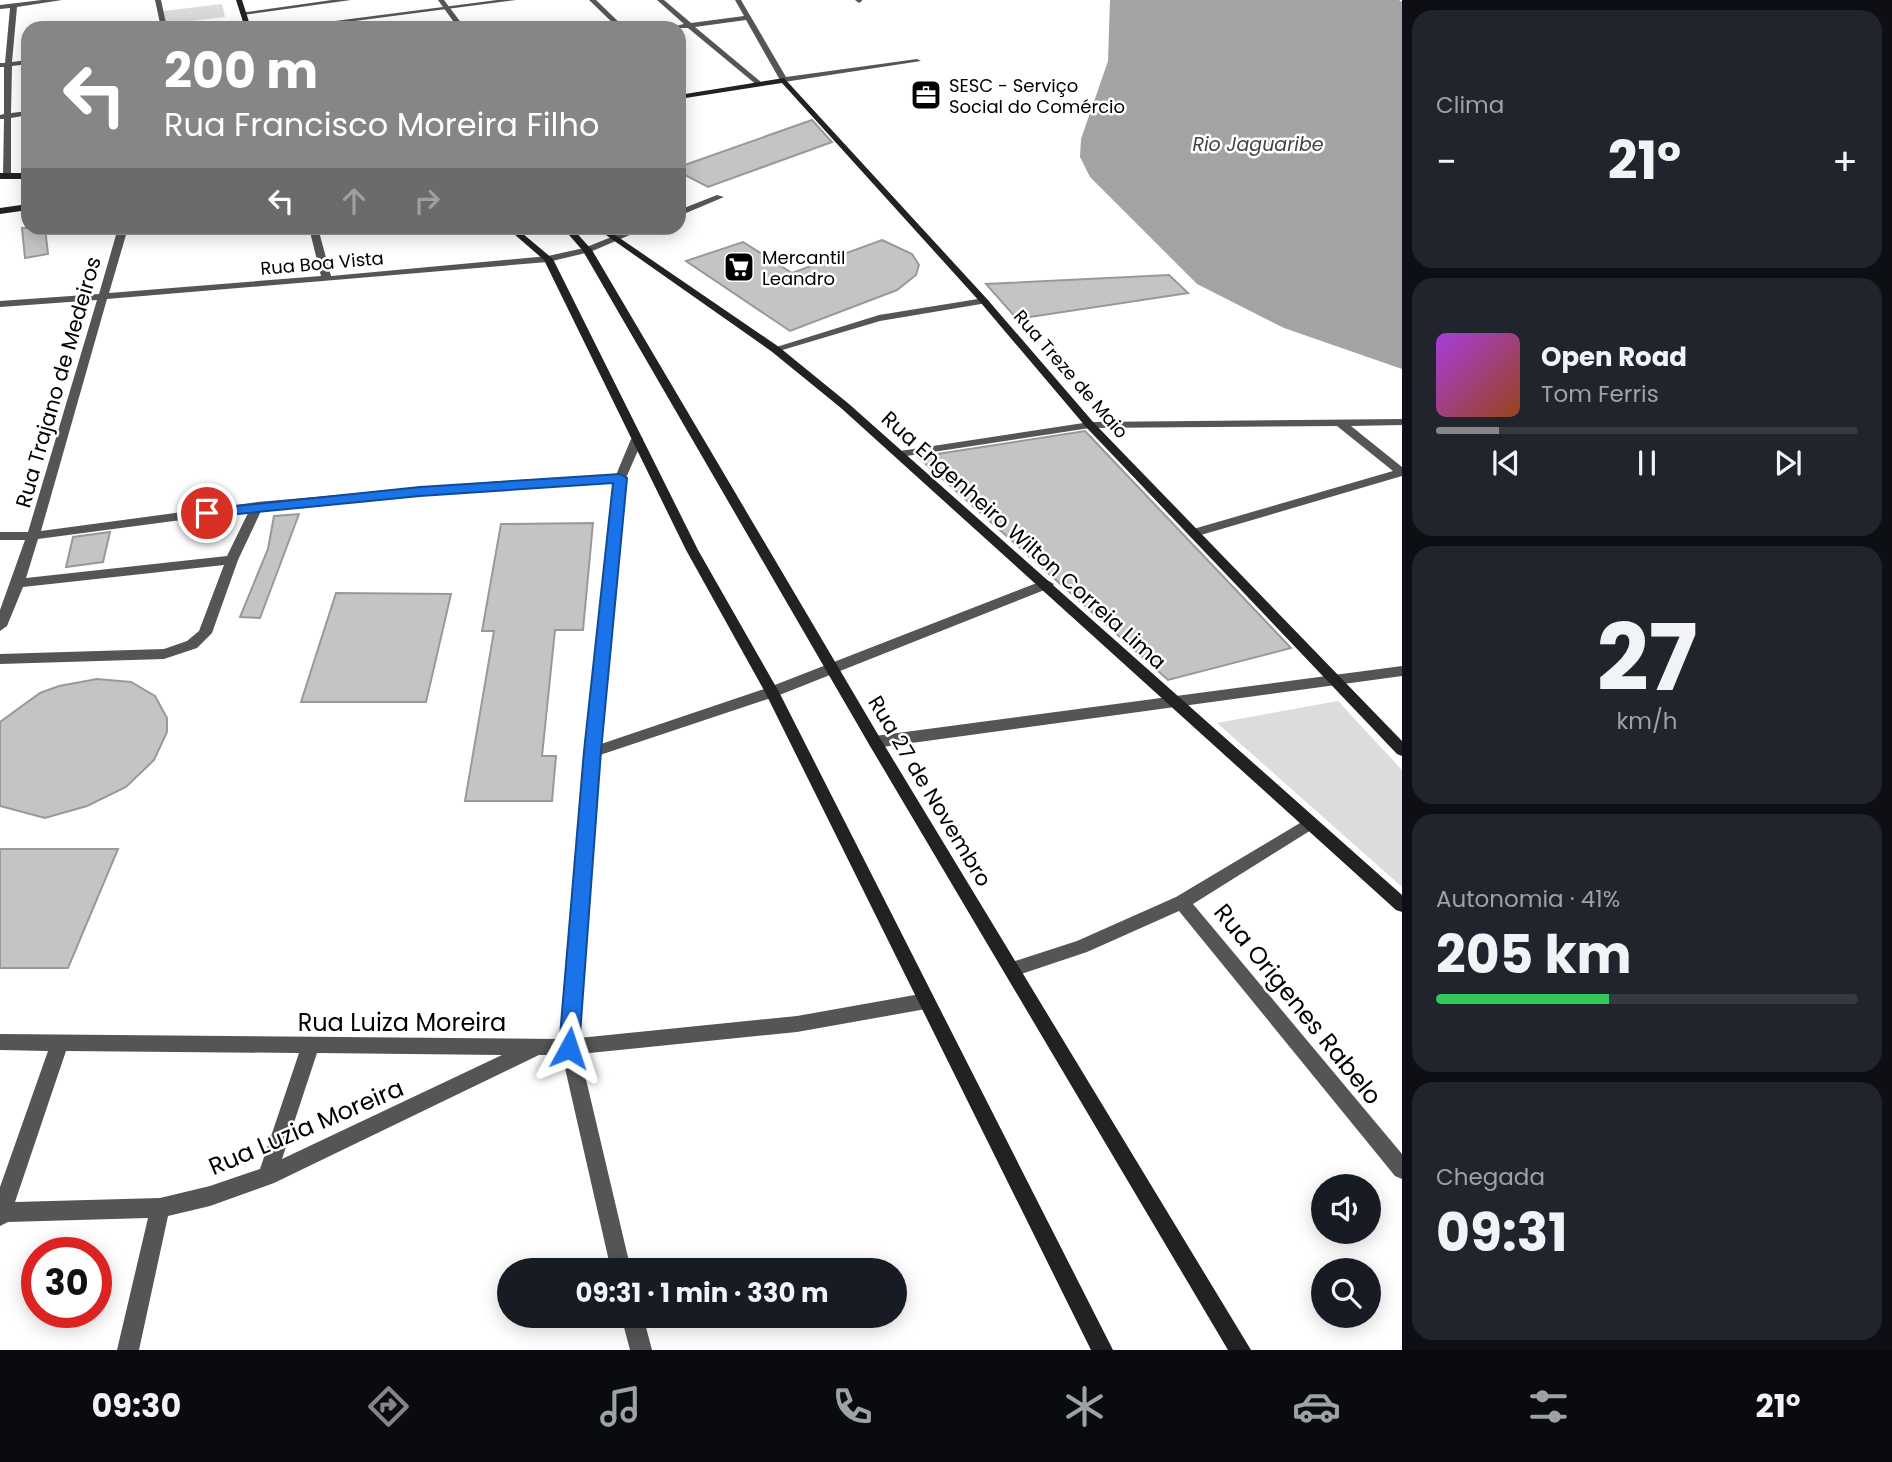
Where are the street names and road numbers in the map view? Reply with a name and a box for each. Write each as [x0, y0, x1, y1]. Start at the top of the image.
street label: Rua Boa Vista [259, 245, 385, 281]
street label: Rua Trajano de Medeiros [8, 253, 108, 511]
street label: Rua Treze de Maio [1008, 304, 1134, 444]
street label: Rua Engenheiro Wilton Correia Lima [875, 404, 1173, 676]
street label: Rua 27 de Novembro [861, 690, 999, 892]
street label: Rua Origenes Rabelo [1207, 897, 1389, 1111]
street label: Rua Luiza Moreira [298, 1006, 506, 1039]
street label: Rua Luzia Moreira [203, 1071, 409, 1183]

